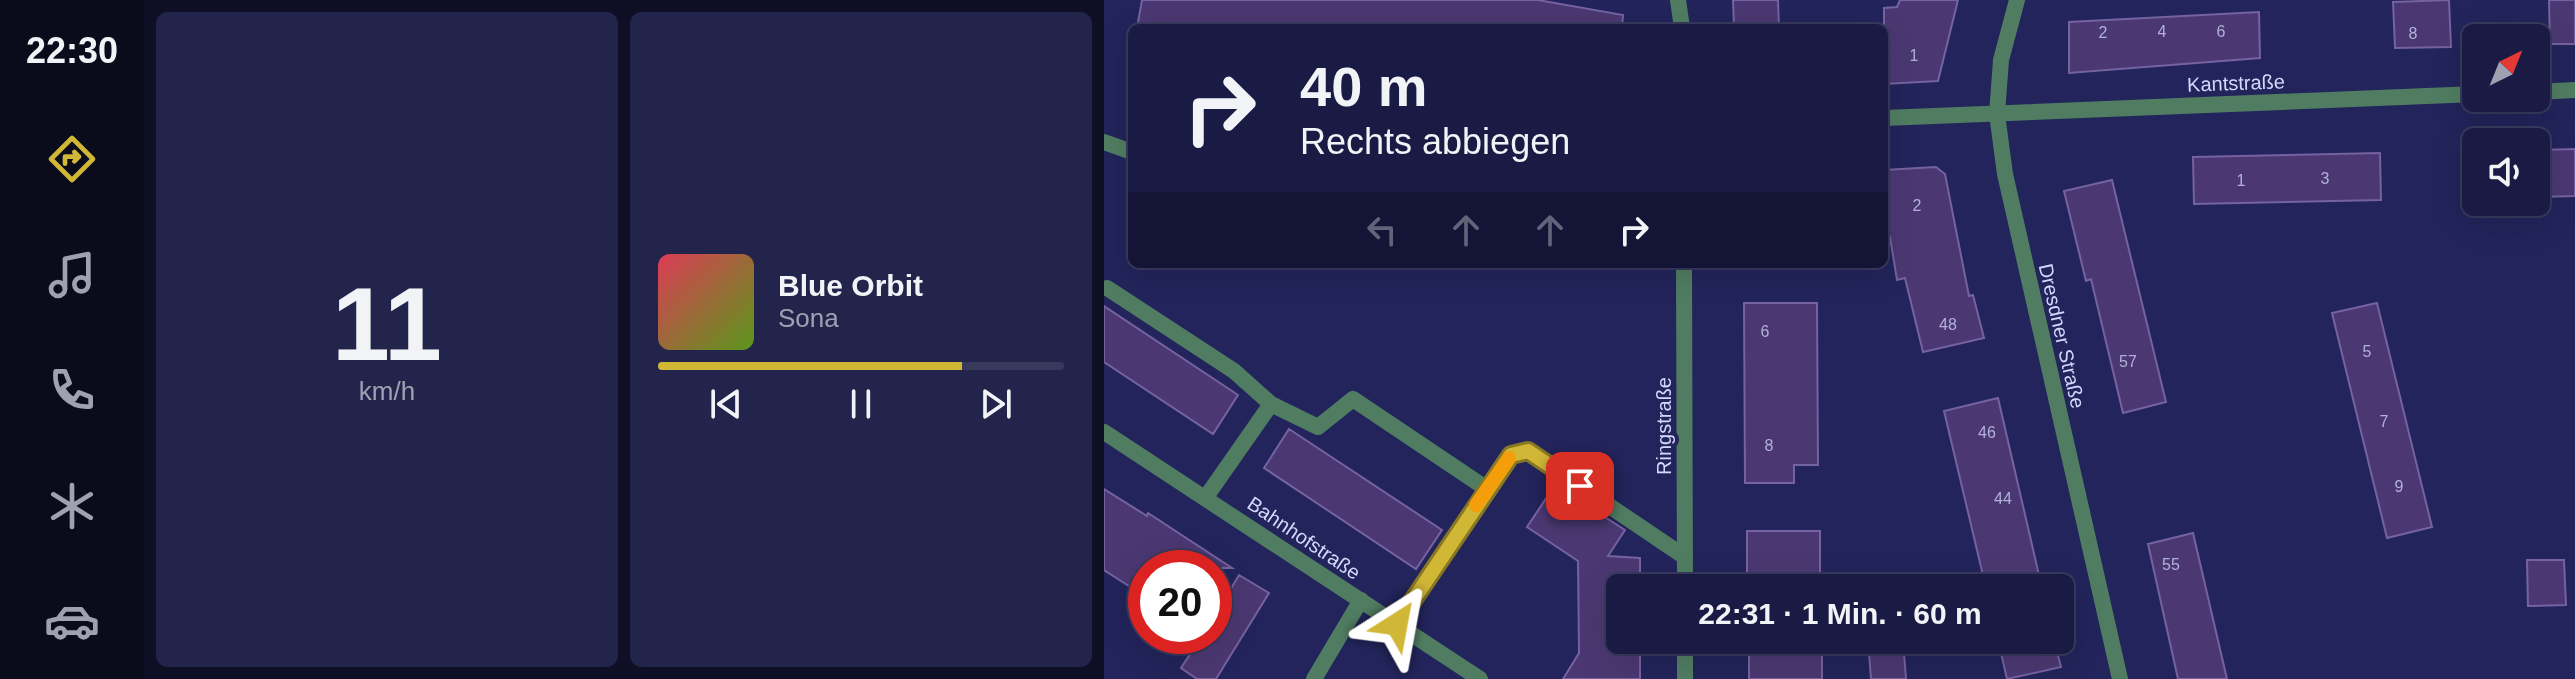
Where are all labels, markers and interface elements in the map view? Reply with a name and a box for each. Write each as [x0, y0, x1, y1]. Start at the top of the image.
house number: 4 [2158, 23, 2167, 40]
house number: 6 [2217, 23, 2226, 40]
house number: 2 [2099, 24, 2108, 41]
north arrow [2462, 24, 2550, 112]
map controls [2462, 24, 2550, 216]
house number: 8 [2409, 25, 2418, 42]
text: 22:30 [26, 30, 118, 71]
house number: 1 [1910, 47, 1919, 64]
text: 40 m [1300, 55, 1428, 118]
icon: right [1168, 56, 1272, 160]
street label: Kantstraße [2187, 70, 2285, 96]
text: Rechts abbiegen [1300, 121, 1570, 162]
button: sound [2462, 128, 2550, 216]
icon: directions [44, 131, 100, 187]
house number: 3 [2321, 170, 2330, 187]
house number: 1 [2237, 172, 2246, 189]
house number: 2 [1913, 197, 1922, 214]
icon: left [1360, 208, 1404, 252]
icon: ahead [1444, 208, 1488, 252]
icon: ahead [1528, 208, 1572, 252]
icon: right [1612, 208, 1656, 252]
icon: music [44, 247, 100, 303]
street label: Dresdner Straße [2035, 261, 2089, 411]
text: 11 [332, 266, 442, 382]
text: Blue Orbit [778, 269, 923, 302]
text: Sona [778, 303, 839, 333]
house number: 48 [1939, 316, 1957, 333]
house number: 6 [1761, 323, 1770, 340]
house number: 5 [2363, 343, 2372, 360]
house number: 57 [2119, 353, 2137, 370]
icon: phone [44, 362, 100, 418]
text: km/h [359, 376, 415, 406]
street label: Ringstraße [1653, 377, 1675, 475]
icon: previous [704, 382, 748, 426]
icon: pause [839, 382, 883, 426]
icon: next [974, 382, 1018, 426]
house number: 7 [2380, 413, 2389, 430]
house number: 46 [1978, 424, 1996, 441]
house number: 8 [1765, 437, 1774, 454]
pin [1546, 452, 1614, 520]
icon: arrive [1558, 464, 1602, 508]
icon: climate [44, 478, 100, 534]
house number: 9 [2395, 478, 2404, 495]
house number: 44 [1994, 490, 2012, 507]
street label: Bahnhofstraße [1243, 492, 1365, 584]
speed limit sign: 20 [1128, 550, 1232, 654]
house number: 55 [2162, 556, 2180, 573]
position arrow [1355, 582, 1439, 666]
icon: car [44, 593, 100, 649]
text: 22:31 · 1 Min. · 60 m [1698, 597, 1982, 630]

